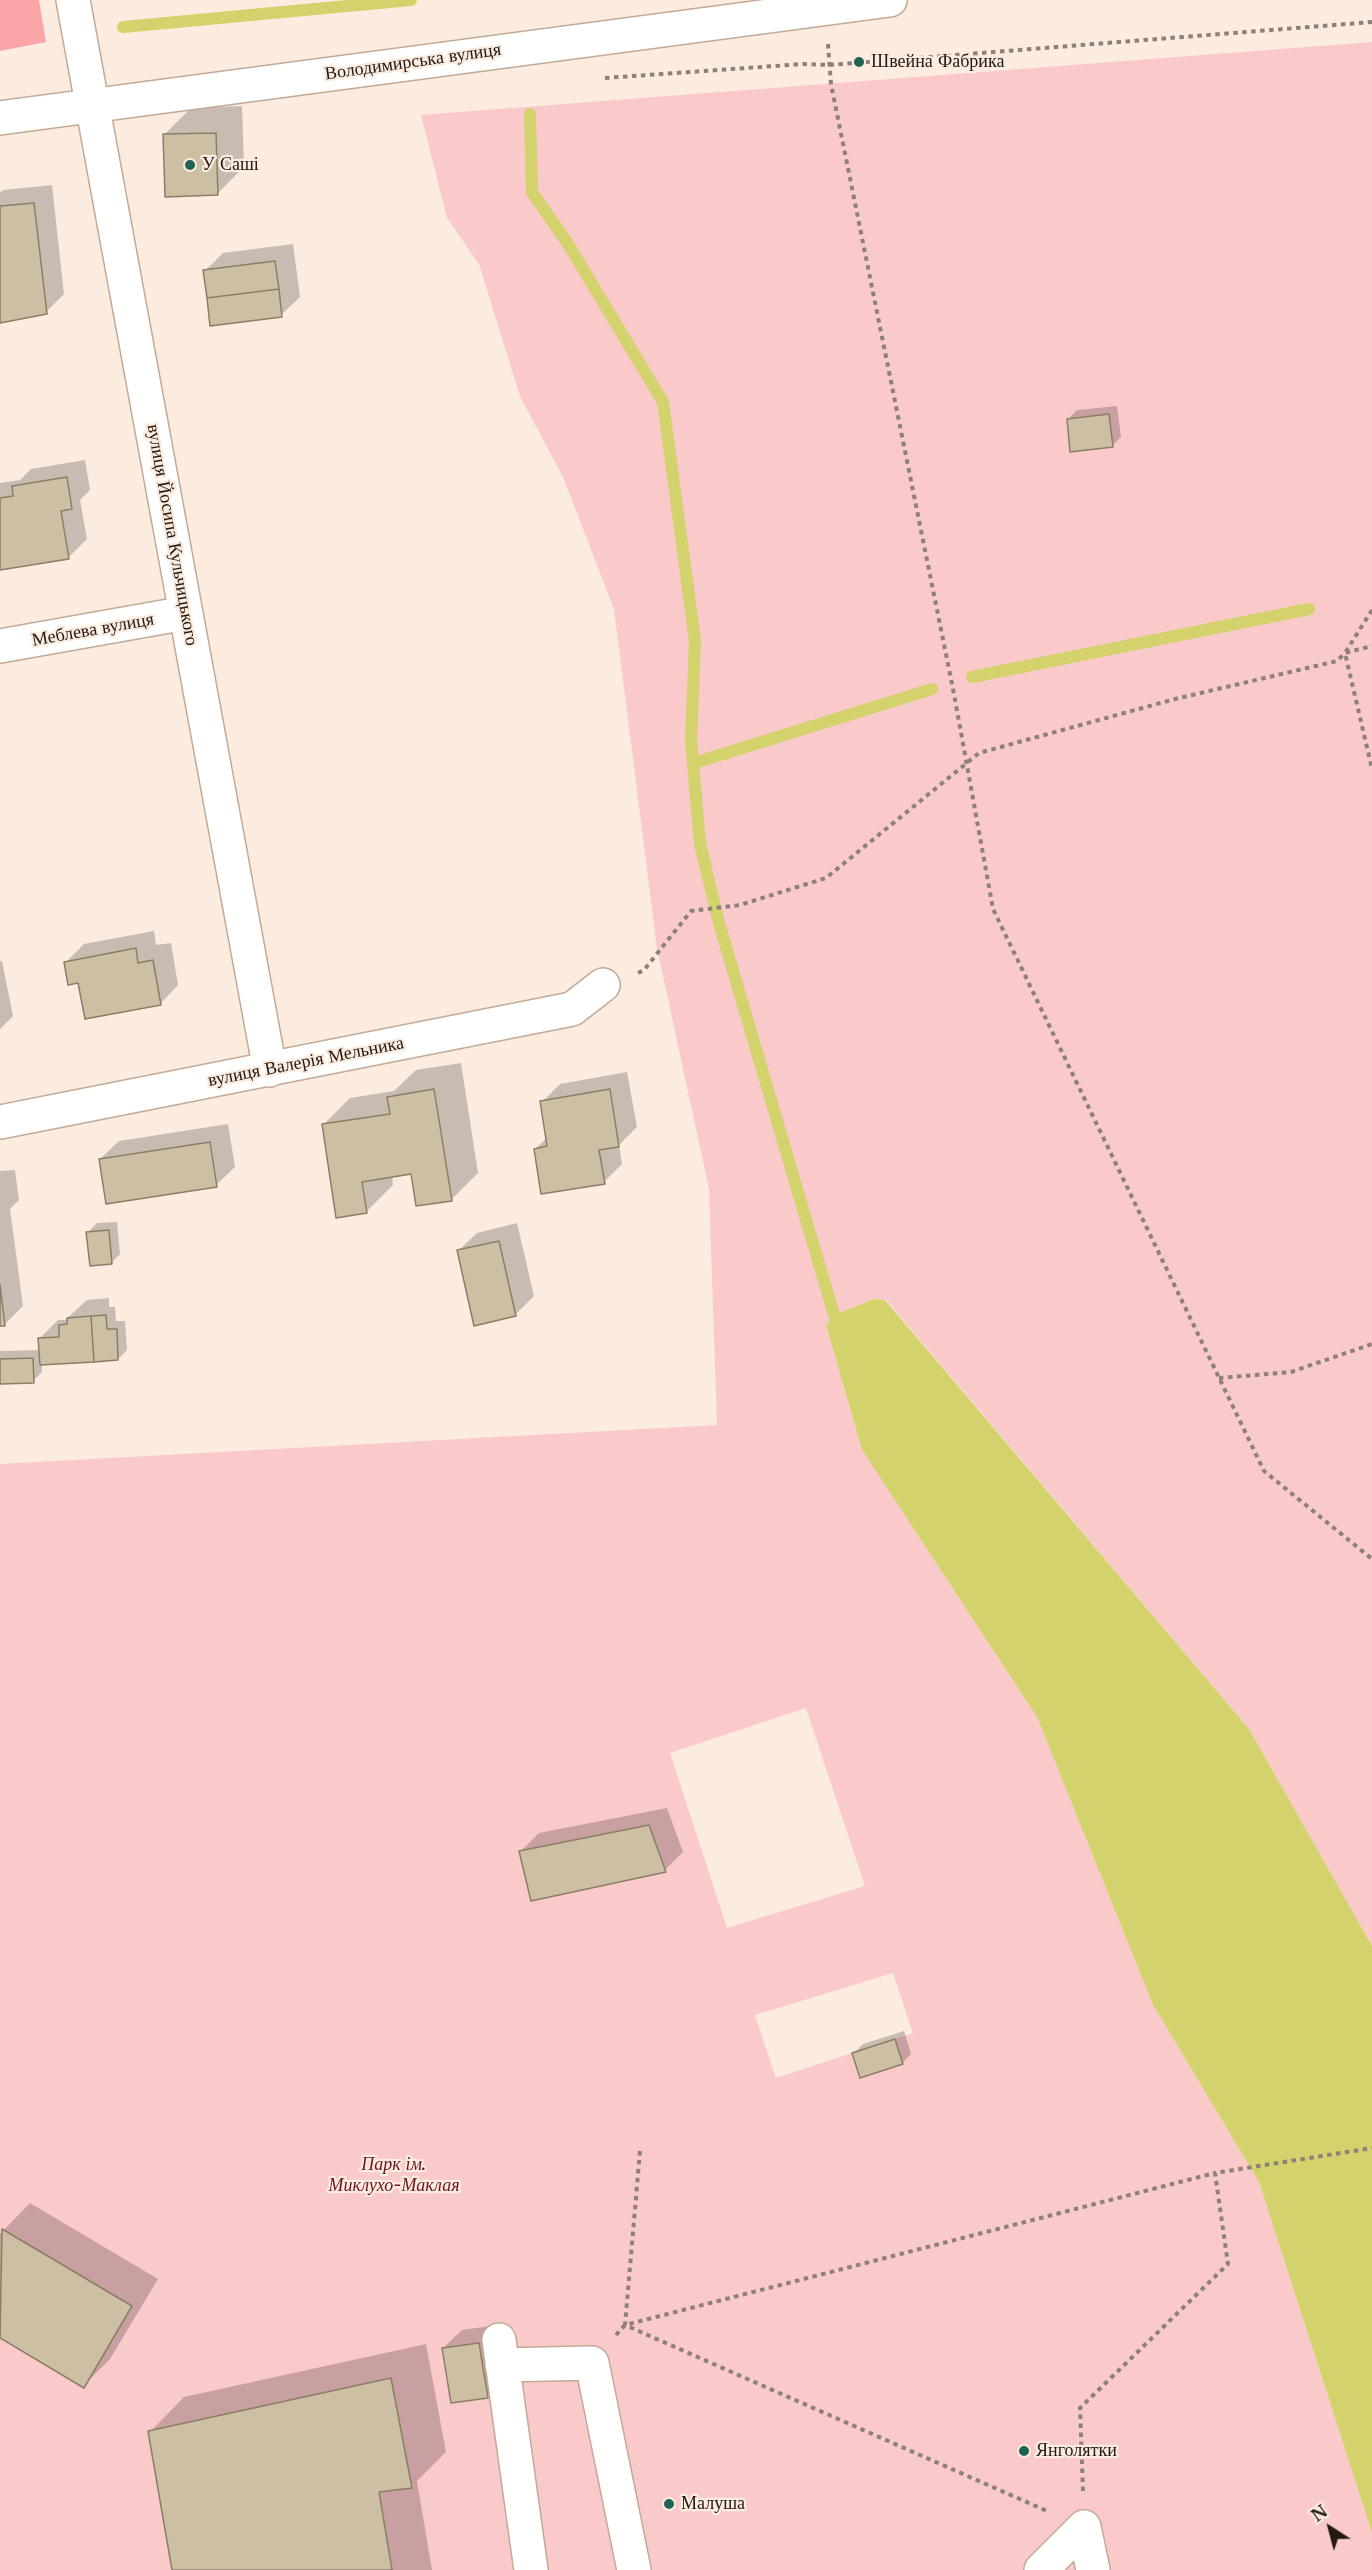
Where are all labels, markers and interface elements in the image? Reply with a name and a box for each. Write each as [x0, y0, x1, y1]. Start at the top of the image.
street label: Володимирська вулиця [324, 39, 502, 85]
place label: Швейна Фабрика [871, 51, 1004, 73]
marker: Швейна Фабрика [852, 55, 866, 69]
place label: У Саші [202, 154, 259, 176]
marker: У Саші [183, 158, 197, 172]
street label: вулиця Йосипа Кульчицького [142, 423, 202, 647]
street label: Меблева вулиця [30, 609, 156, 651]
street label: вулиця Валерія Мельника [206, 1032, 406, 1092]
park label: Парк ім. Миклухо-Маклая [328, 2154, 460, 2196]
place label: Янголятки [1036, 2440, 1117, 2462]
marker: Янголятки [1017, 2444, 1031, 2458]
place label: Малуша [681, 2493, 745, 2515]
marker: Малуша [662, 2497, 676, 2511]
north arrow [1300, 2498, 1360, 2558]
text: N [1307, 2501, 1331, 2526]

